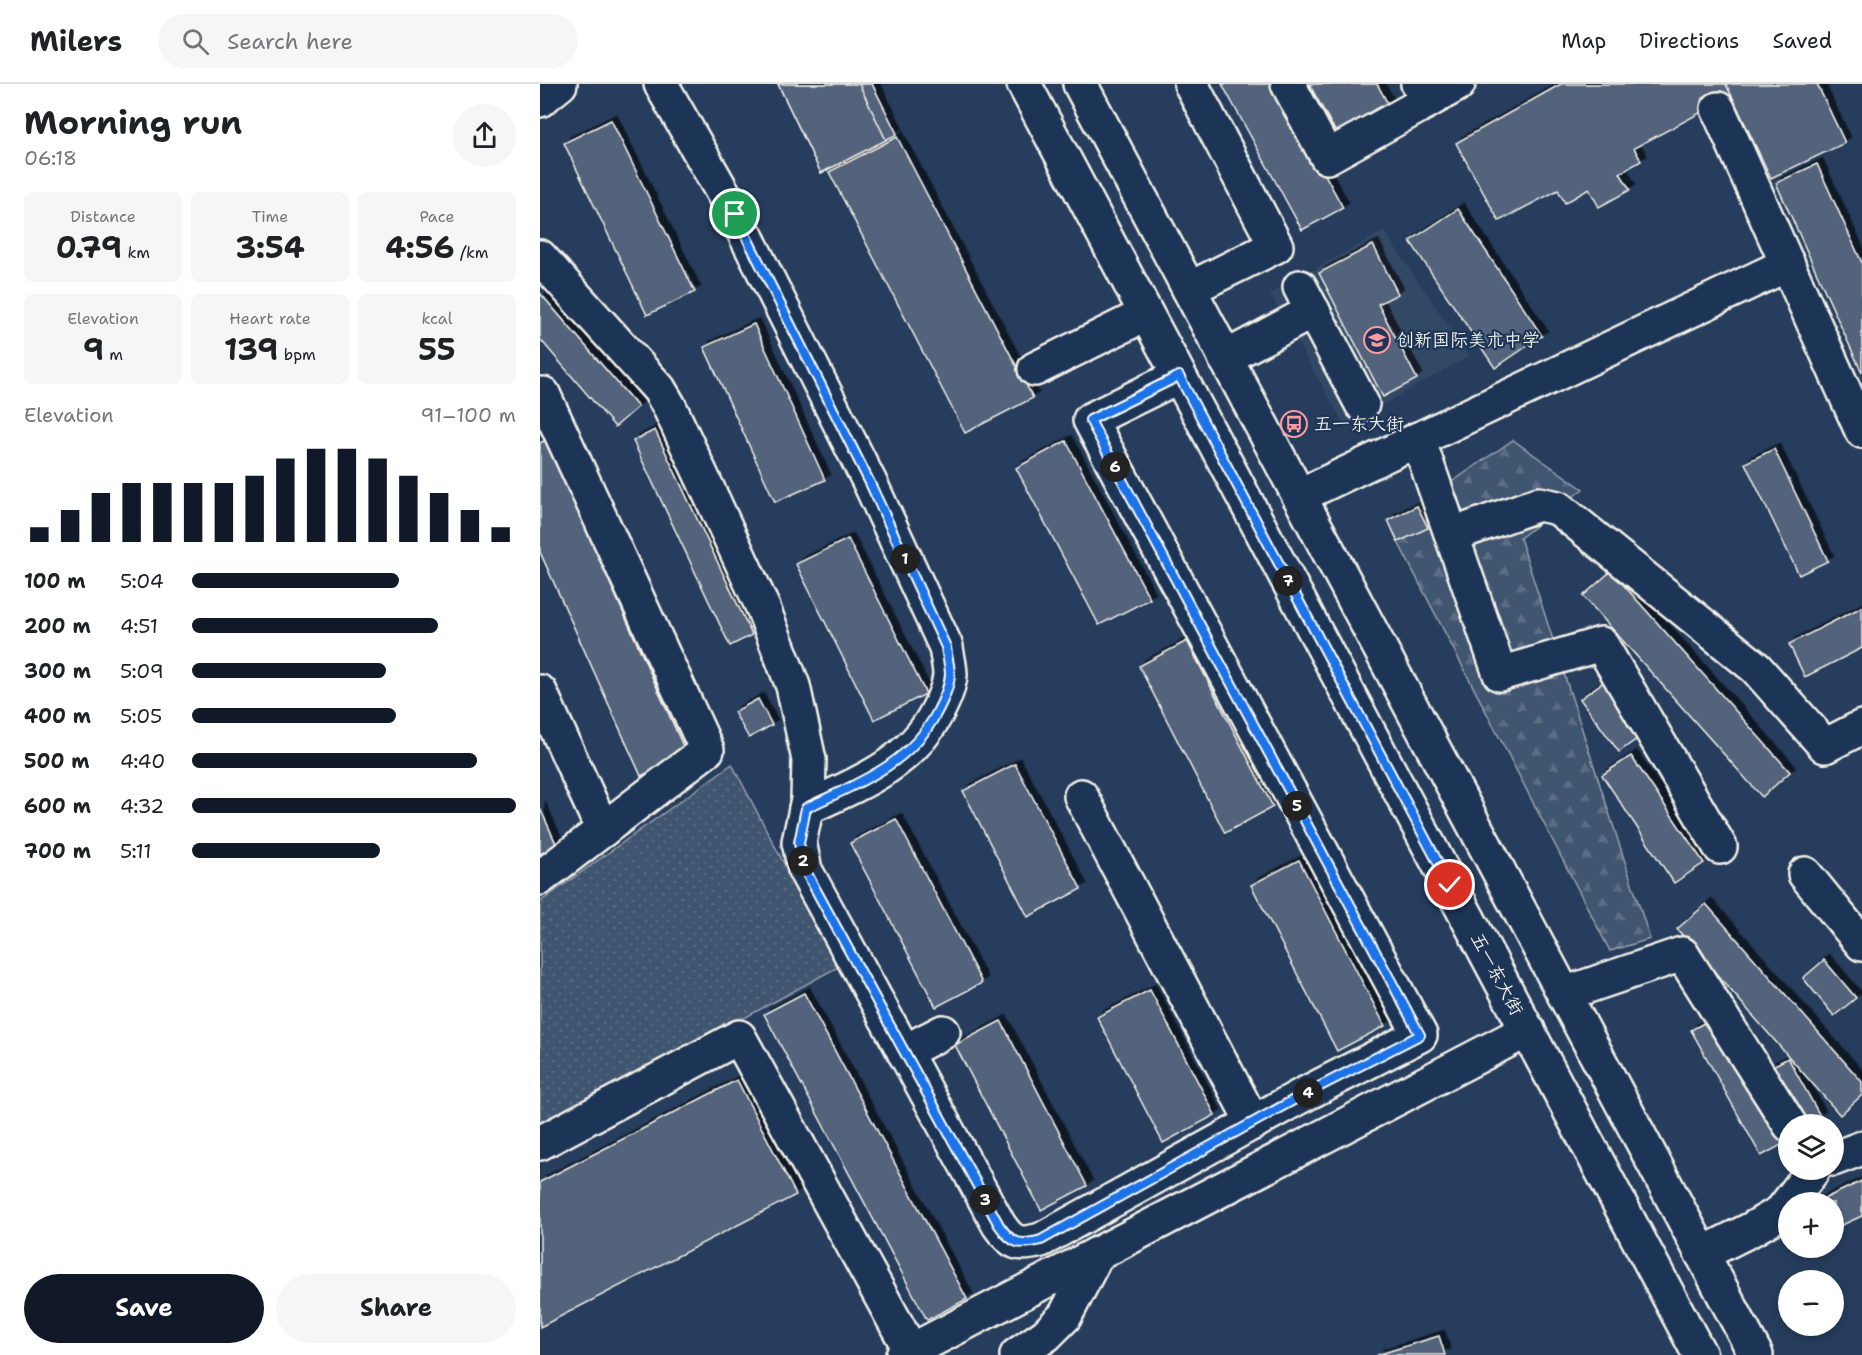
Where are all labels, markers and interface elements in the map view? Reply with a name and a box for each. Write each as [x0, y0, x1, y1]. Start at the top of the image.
search box [158, 14, 578, 68]
text: Milers [30, 22, 122, 60]
icon: search [179, 25, 212, 58]
text: Search here [227, 27, 353, 56]
text: Map [1561, 27, 1606, 55]
text: Directions [1639, 27, 1739, 55]
text: Saved [1772, 27, 1832, 55]
text: Morning run [24, 100, 242, 145]
button: share [453, 104, 516, 167]
text: 06:18 [24, 145, 77, 171]
pin [709, 188, 760, 239]
icon: arrive [718, 197, 751, 230]
text: Distance [70, 206, 136, 227]
text: Time [252, 206, 288, 227]
text: Pace [419, 206, 455, 227]
text: 0.79 [56, 227, 122, 268]
text: 3:54 [235, 227, 305, 268]
text: 4:56 [385, 227, 455, 268]
text: km [122, 242, 150, 263]
text: /km [455, 242, 489, 263]
text: Elevation [67, 308, 139, 329]
text: Heart rate [229, 308, 311, 329]
text: kcal [421, 308, 453, 329]
school or university icon: 创新国际美术中学 [1362, 325, 1392, 355]
place label: 创新国际美术中学 [1396, 328, 1540, 352]
text: 9 [83, 329, 104, 370]
text: 139 [224, 329, 278, 370]
text: 55 [418, 329, 456, 370]
text: m [104, 344, 123, 365]
text: bpm [278, 344, 316, 365]
text: Elevation [24, 402, 114, 428]
text: 91–100 m [421, 402, 516, 428]
bus stop icon: 五一东大街 [1279, 409, 1309, 439]
place label: 五一东大街 [1314, 412, 1404, 436]
pin: 6 [1100, 452, 1130, 482]
text: 6 [1109, 456, 1121, 477]
pin: 1 [890, 544, 920, 574]
text: 1 [901, 548, 909, 569]
pin: 7 [1273, 566, 1303, 596]
text: 100 m [24, 568, 86, 594]
text: 5:04 [120, 568, 164, 594]
text: 7 [1282, 570, 1294, 591]
text: 200 m [24, 613, 91, 639]
text: 4:51 [120, 613, 158, 639]
text: 300 m [24, 658, 91, 684]
text: 5:09 [120, 658, 164, 684]
text: 400 m [24, 703, 91, 729]
text: 5:05 [120, 703, 162, 729]
text: 500 m [24, 748, 90, 774]
text: 4:40 [120, 748, 165, 774]
pin: 5 [1282, 791, 1312, 821]
text: 600 m [24, 793, 91, 819]
text: 4:32 [120, 793, 164, 819]
text: 5 [1292, 795, 1302, 816]
text: 700 m [24, 838, 91, 864]
text: 5:11 [120, 838, 152, 864]
pin: 2 [788, 846, 818, 876]
text: 2 [797, 850, 809, 871]
pin [1424, 859, 1475, 910]
icon: check [1433, 868, 1466, 901]
street label: 五一东大街 [1465, 929, 1529, 1019]
pin: 4 [1293, 1078, 1323, 1108]
text: 4 [1302, 1082, 1314, 1103]
map controls [1778, 1114, 1844, 1336]
button: layers [1778, 1114, 1844, 1180]
pin: 3 [970, 1185, 1000, 1215]
text: 3 [979, 1189, 991, 1210]
button: + [1778, 1192, 1844, 1258]
button: − [1778, 1270, 1844, 1336]
button: Save [24, 1274, 264, 1343]
button: Share [276, 1274, 516, 1343]

